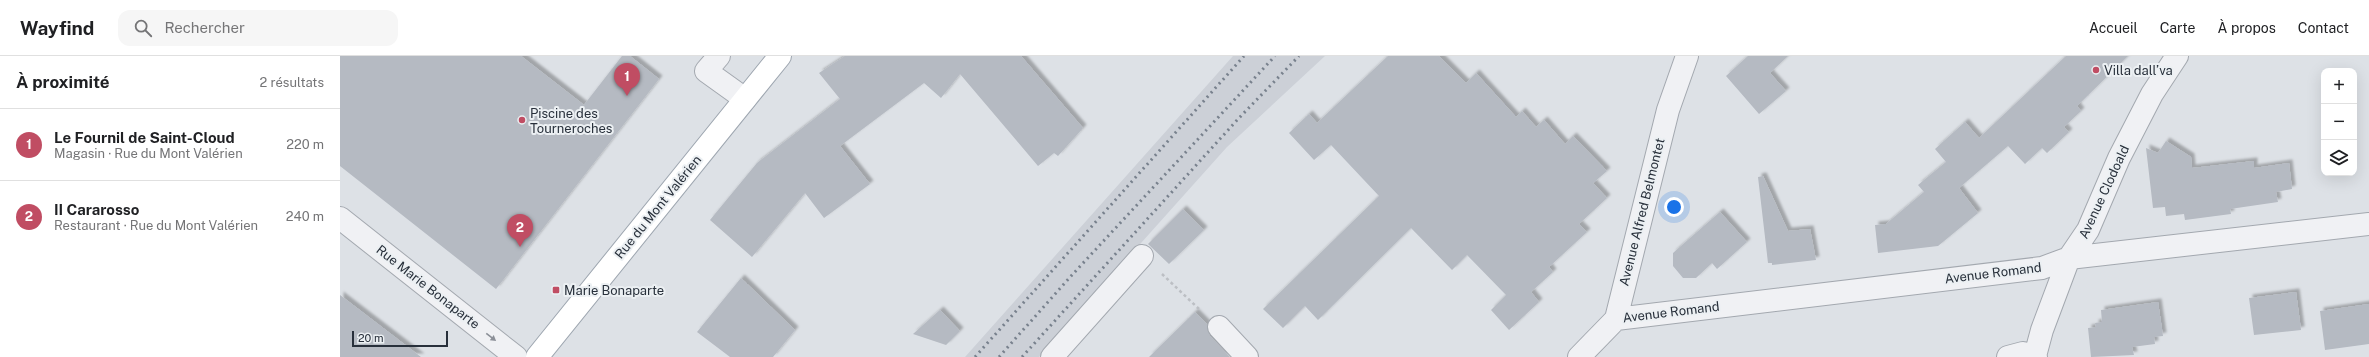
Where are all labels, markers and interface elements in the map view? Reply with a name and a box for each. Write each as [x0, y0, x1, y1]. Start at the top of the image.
search box [118, 10, 398, 46]
text: Wayfind [20, 17, 94, 39]
icon: search [132, 17, 154, 39]
text: Rechercher [164, 19, 245, 36]
text: Accueil [2089, 20, 2138, 36]
text: Carte [2160, 20, 2196, 36]
text: À propos [2218, 20, 2276, 36]
text: Contact [2298, 20, 2349, 36]
pin: 1 [614, 63, 640, 96]
place label: Villa dall’va [2104, 63, 2173, 78]
marker: Villa dall’va [2091, 65, 2101, 75]
map controls [2321, 68, 2357, 176]
button: + [2321, 68, 2357, 104]
text: À proximité [16, 72, 110, 92]
text: 2 résultats [260, 75, 324, 90]
button: − [2321, 104, 2357, 140]
place label: Piscine des Tourneroches [530, 106, 612, 136]
marker: Piscine des Tourneroches [517, 115, 527, 125]
text: Le Fournil de Saint-Cloud [54, 129, 235, 146]
text: 1 [26, 137, 32, 152]
text: 220 m [286, 137, 324, 152]
street label: Avenue Alfred Belmontet [1616, 137, 1668, 287]
button: layers [2321, 140, 2357, 176]
street label: Avenue Clodoald [2076, 143, 2132, 241]
text: Magasin · Rue du Mont Valérien [54, 146, 243, 161]
street label: Rue du Mont Valérien [612, 152, 704, 262]
your location [1664, 197, 1684, 217]
text: II Cararosso [54, 201, 139, 218]
text: 2 [25, 209, 33, 224]
text: 240 m [286, 209, 324, 224]
pin: 2 [507, 214, 533, 247]
text: Restaurant · Rue du Mont Valérien [54, 218, 258, 233]
street label: Rue Marie Bonaparte [373, 242, 483, 332]
street label: Avenue Romand [1944, 260, 2042, 286]
place label: Marie Bonaparte [564, 283, 664, 298]
marker: Marie Bonaparte [551, 285, 561, 295]
street label: Avenue Romand [1622, 299, 1720, 325]
scale bar [352, 329, 448, 348]
text: 20 m [358, 332, 383, 344]
one-way arrow [486, 333, 497, 342]

